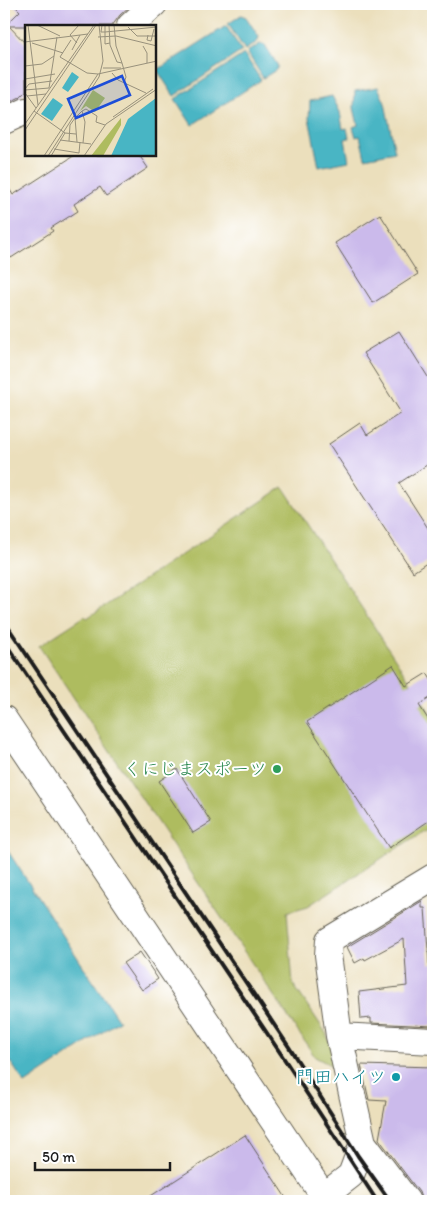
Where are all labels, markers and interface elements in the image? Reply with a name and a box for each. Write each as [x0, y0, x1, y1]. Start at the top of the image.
inset map [25, 25, 156, 156]
place label: くにじまスポーツ [123, 758, 267, 780]
marker: くにじまスポーツ [271, 763, 283, 775]
place label: 門田ハイツ [296, 1066, 386, 1088]
marker: 門田ハイツ [390, 1071, 402, 1083]
scale bar [35, 1140, 170, 1172]
text: 50 m [42, 1148, 75, 1166]

